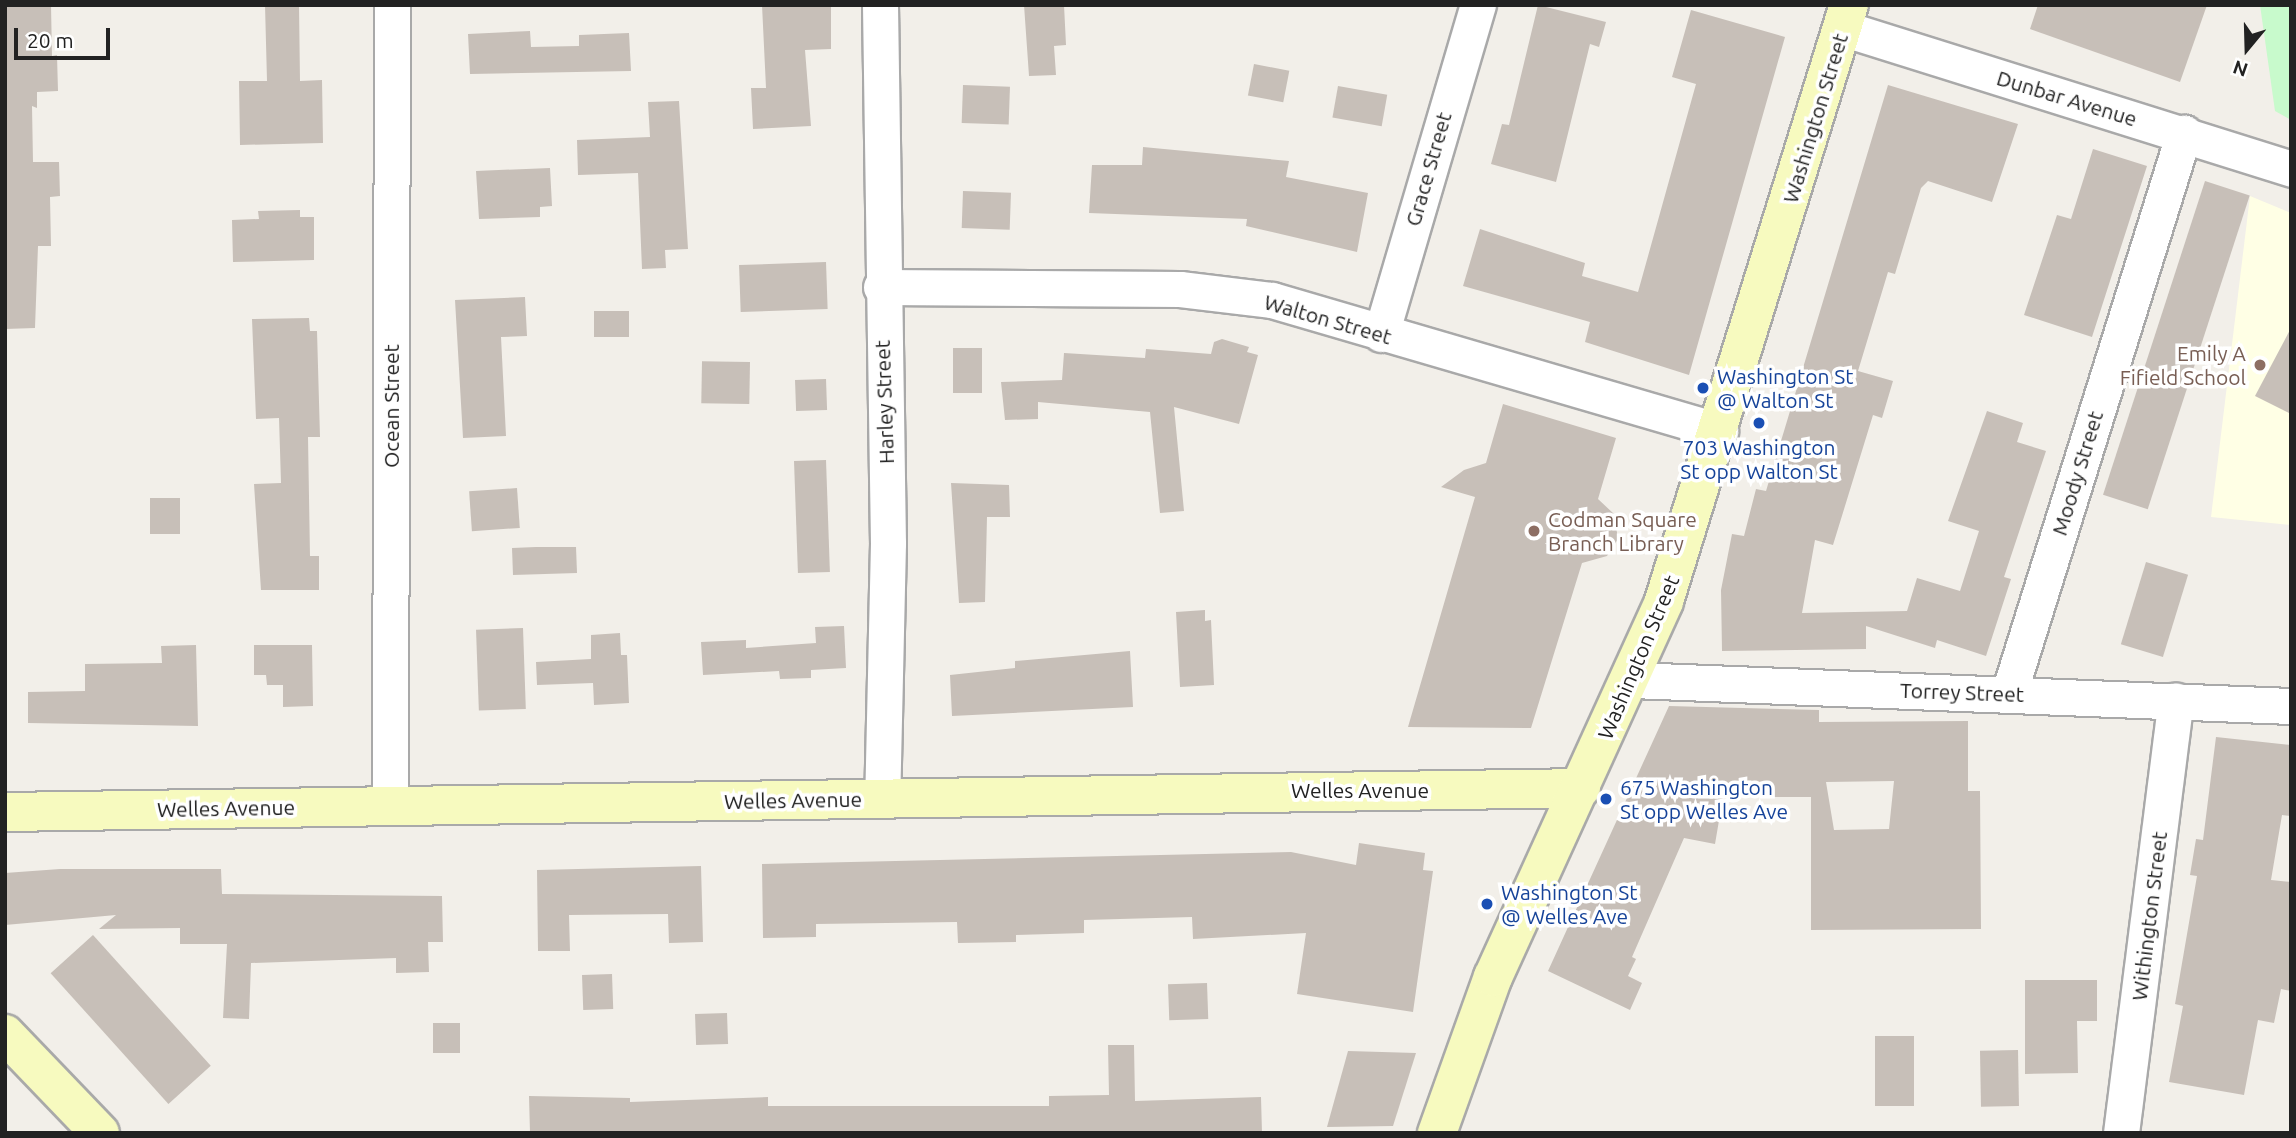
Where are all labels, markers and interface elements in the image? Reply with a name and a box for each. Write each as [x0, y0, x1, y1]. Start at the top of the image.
scale bar [18, 14, 114, 58]
north arrow [2212, 14, 2282, 84]
text: 20 m [27, 28, 74, 52]
street label: Washington Street [1777, 30, 1853, 206]
text: N [2230, 56, 2250, 82]
street label: Dunbar Avenue [1994, 65, 2140, 131]
street label: Grace Street [1400, 109, 1456, 229]
street label: Walton Street [1261, 289, 1395, 349]
street label: Harley Street [869, 340, 899, 464]
place label: Emily A Fifield School [2120, 340, 2246, 390]
street label: Ocean Street [378, 344, 404, 468]
marker: Emily A Fifield School [2252, 357, 2268, 373]
place label: Washington St @ Walton St [1717, 363, 1854, 413]
marker: Washington St @ Walton St [1695, 380, 1711, 396]
street label: Moody Street [2046, 408, 2108, 538]
marker: 703 Washington St opp Walton St [1751, 415, 1767, 431]
place label: 703 Washington St opp Walton St [1680, 434, 1838, 484]
place label: Codman Square Branch Library [1548, 506, 1697, 556]
marker: Codman Square Branch Library [1526, 523, 1542, 539]
street label: Washington Street [1592, 571, 1684, 743]
street label: Torrey Street [1900, 677, 2024, 707]
place label: 675 Washington St opp Welles Ave [1620, 774, 1788, 824]
street label: Welles Avenue [1291, 777, 1429, 803]
street label: Welles Avenue [724, 786, 862, 814]
marker: 675 Washington St opp Welles Ave [1598, 791, 1614, 807]
street label: Welles Avenue [157, 794, 295, 822]
street label: Withington Street [2126, 830, 2172, 1002]
place label: Washington St @ Welles Ave [1501, 879, 1638, 929]
marker: Washington St @ Welles Ave [1479, 896, 1495, 912]

